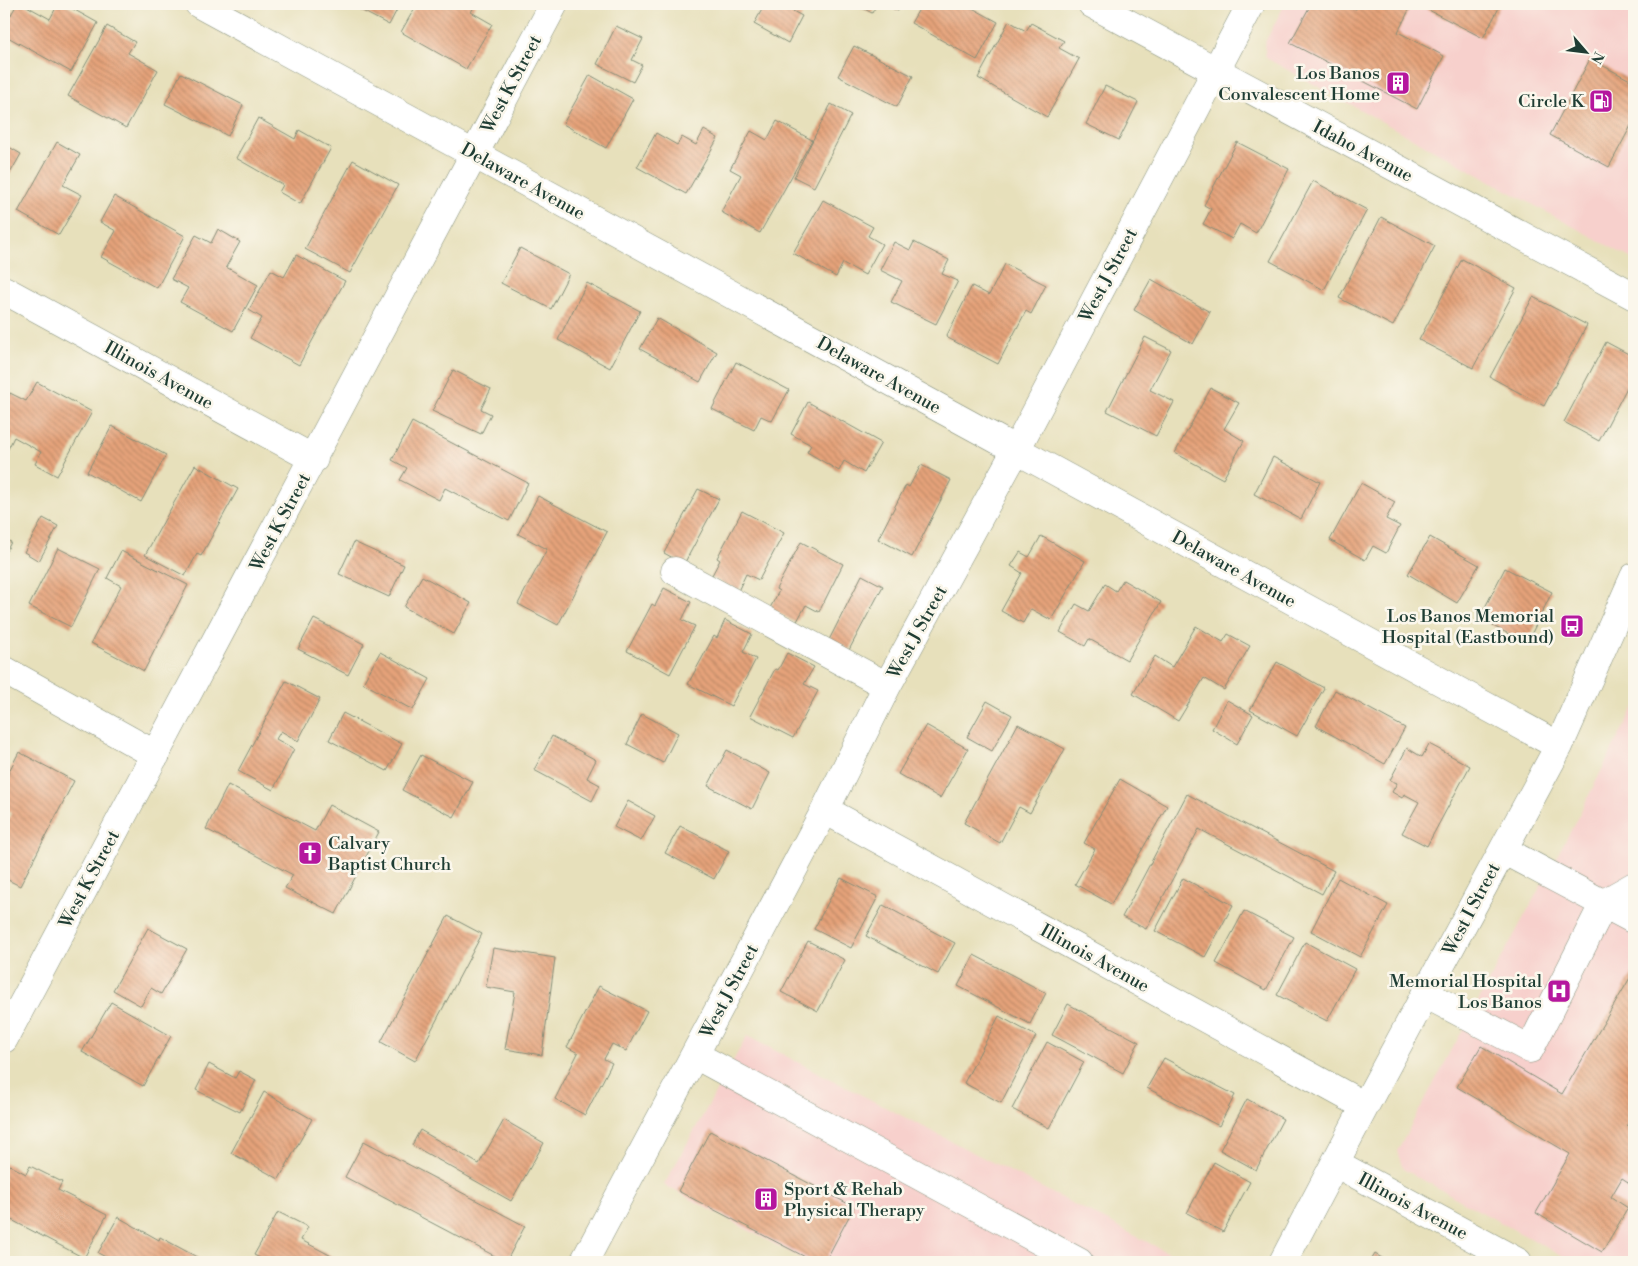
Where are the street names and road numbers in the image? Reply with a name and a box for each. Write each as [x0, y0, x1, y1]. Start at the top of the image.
street label: West K Street [475, 31, 547, 138]
street label: Idaho Avenue [1309, 115, 1417, 187]
street label: Delaware Avenue [456, 138, 589, 225]
street label: West J Street [1074, 224, 1143, 327]
street label: Delaware Avenue [812, 332, 945, 419]
street label: Illinois Avenue [100, 336, 217, 415]
street label: West K Street [244, 469, 316, 576]
street label: Delaware Avenue [1167, 526, 1300, 613]
street label: West J Street [882, 581, 953, 684]
street label: West K Street [53, 826, 125, 933]
street label: West I Street [1437, 858, 1506, 960]
street label: Illinois Avenue [1036, 919, 1153, 998]
street label: West J Street [695, 940, 764, 1043]
street label: Illinois Avenue [1354, 1168, 1472, 1245]

